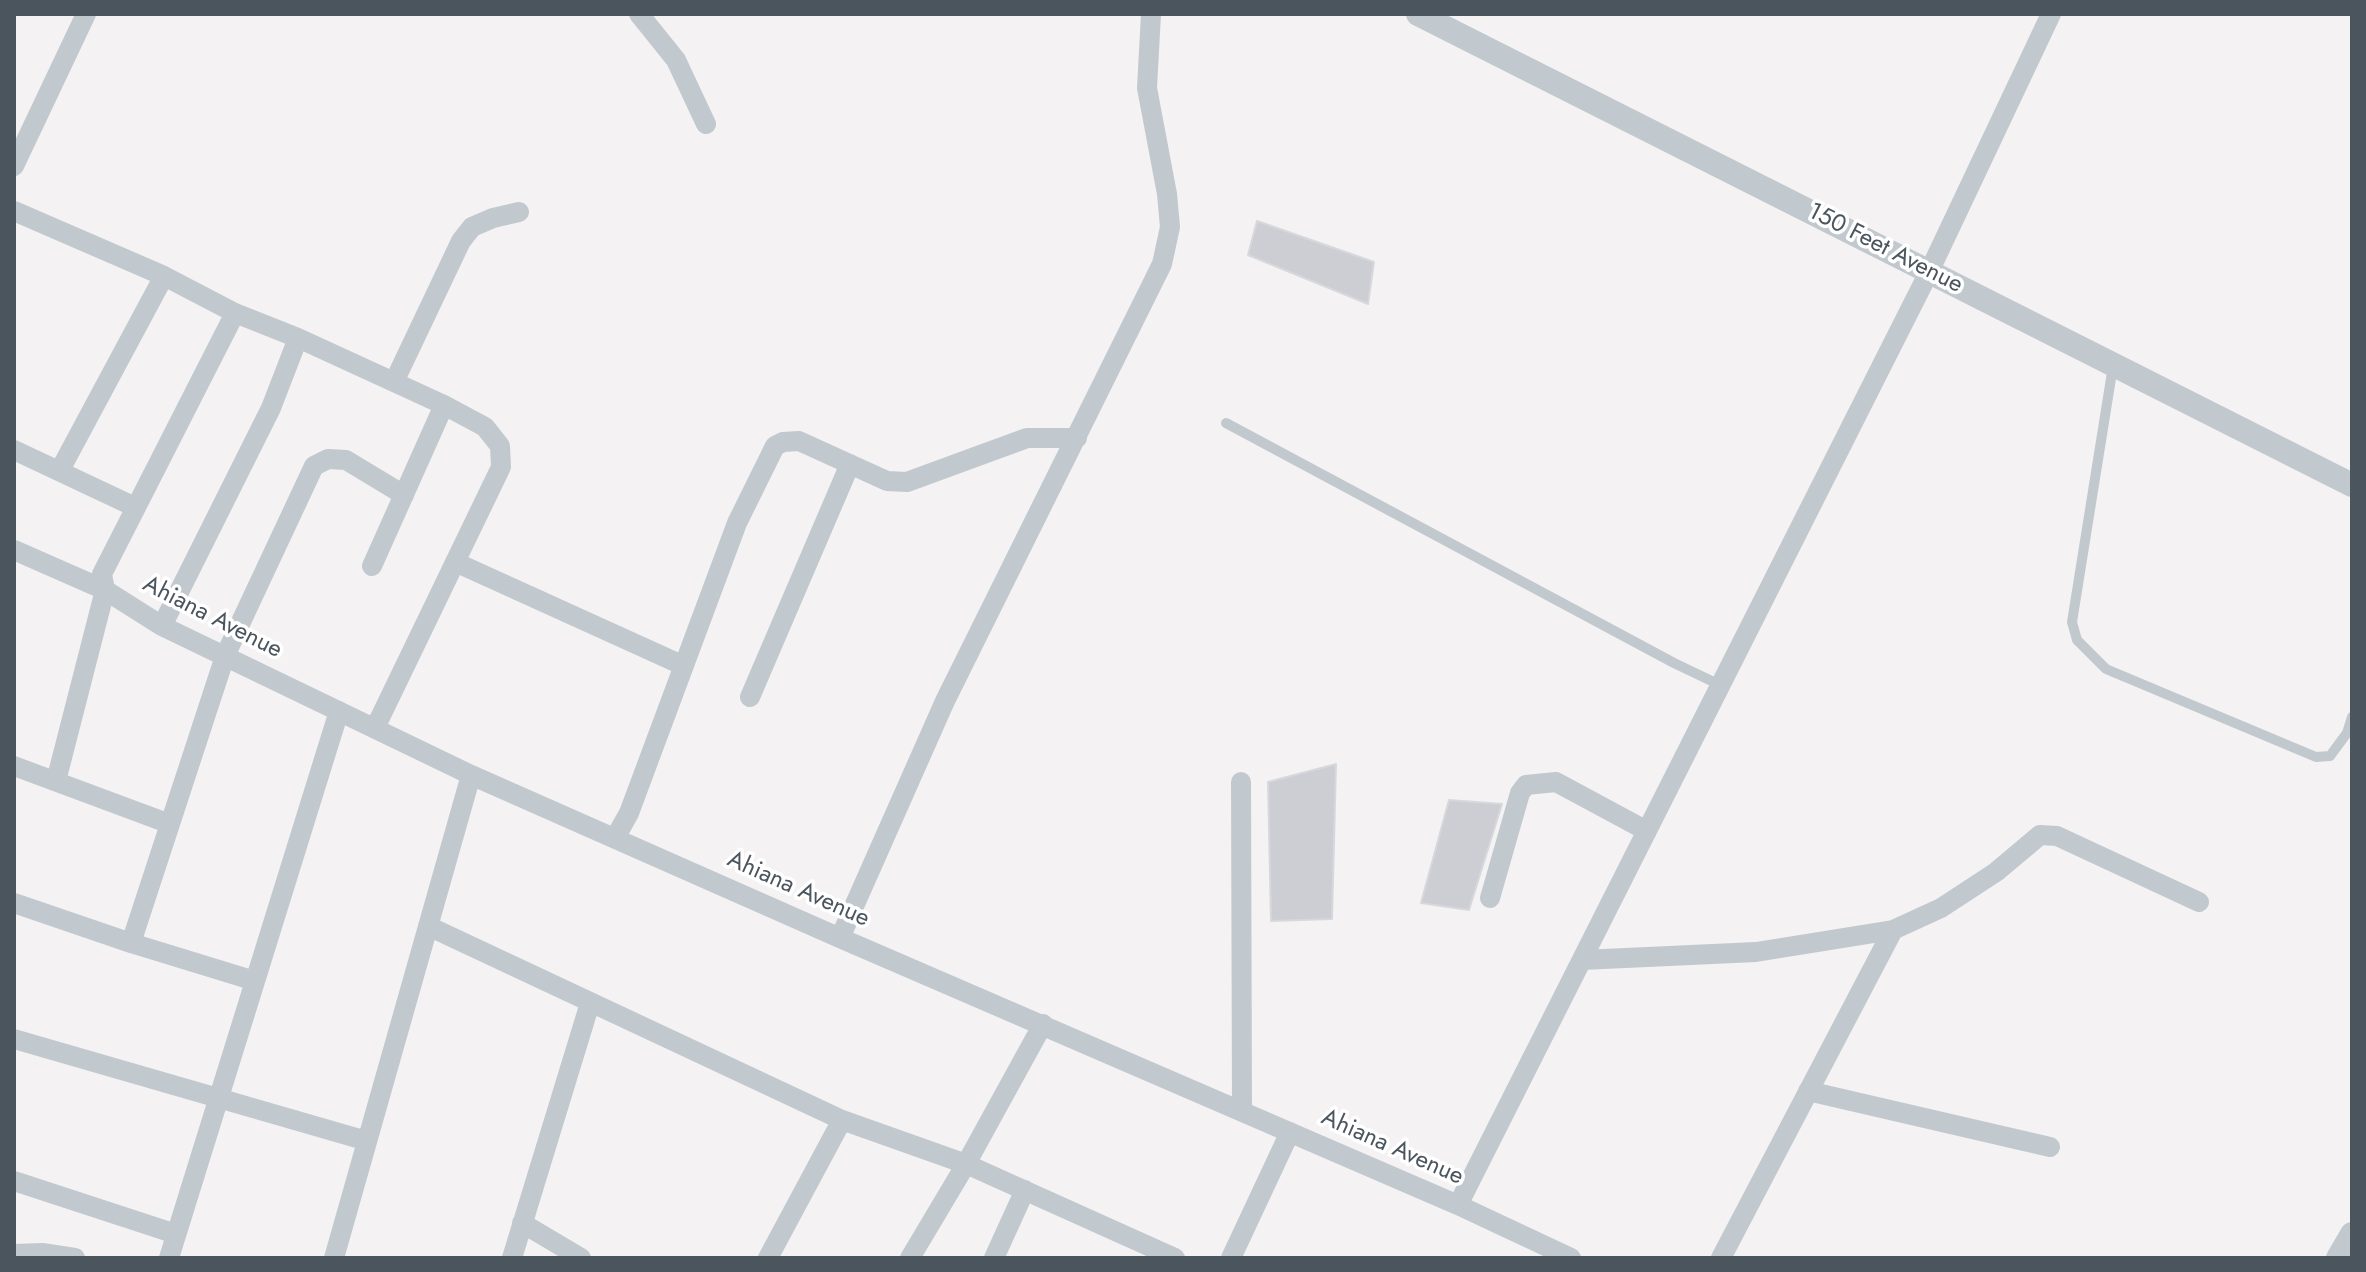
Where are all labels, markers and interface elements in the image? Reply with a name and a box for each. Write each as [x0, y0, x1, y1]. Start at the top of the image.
street label: 150 Feet Avenue [1803, 198, 1967, 300]
street label: Ahiana Avenue [138, 571, 286, 665]
street label: Ahiana Avenue [723, 846, 873, 934]
street label: Ahiana Avenue [1317, 1104, 1467, 1192]

